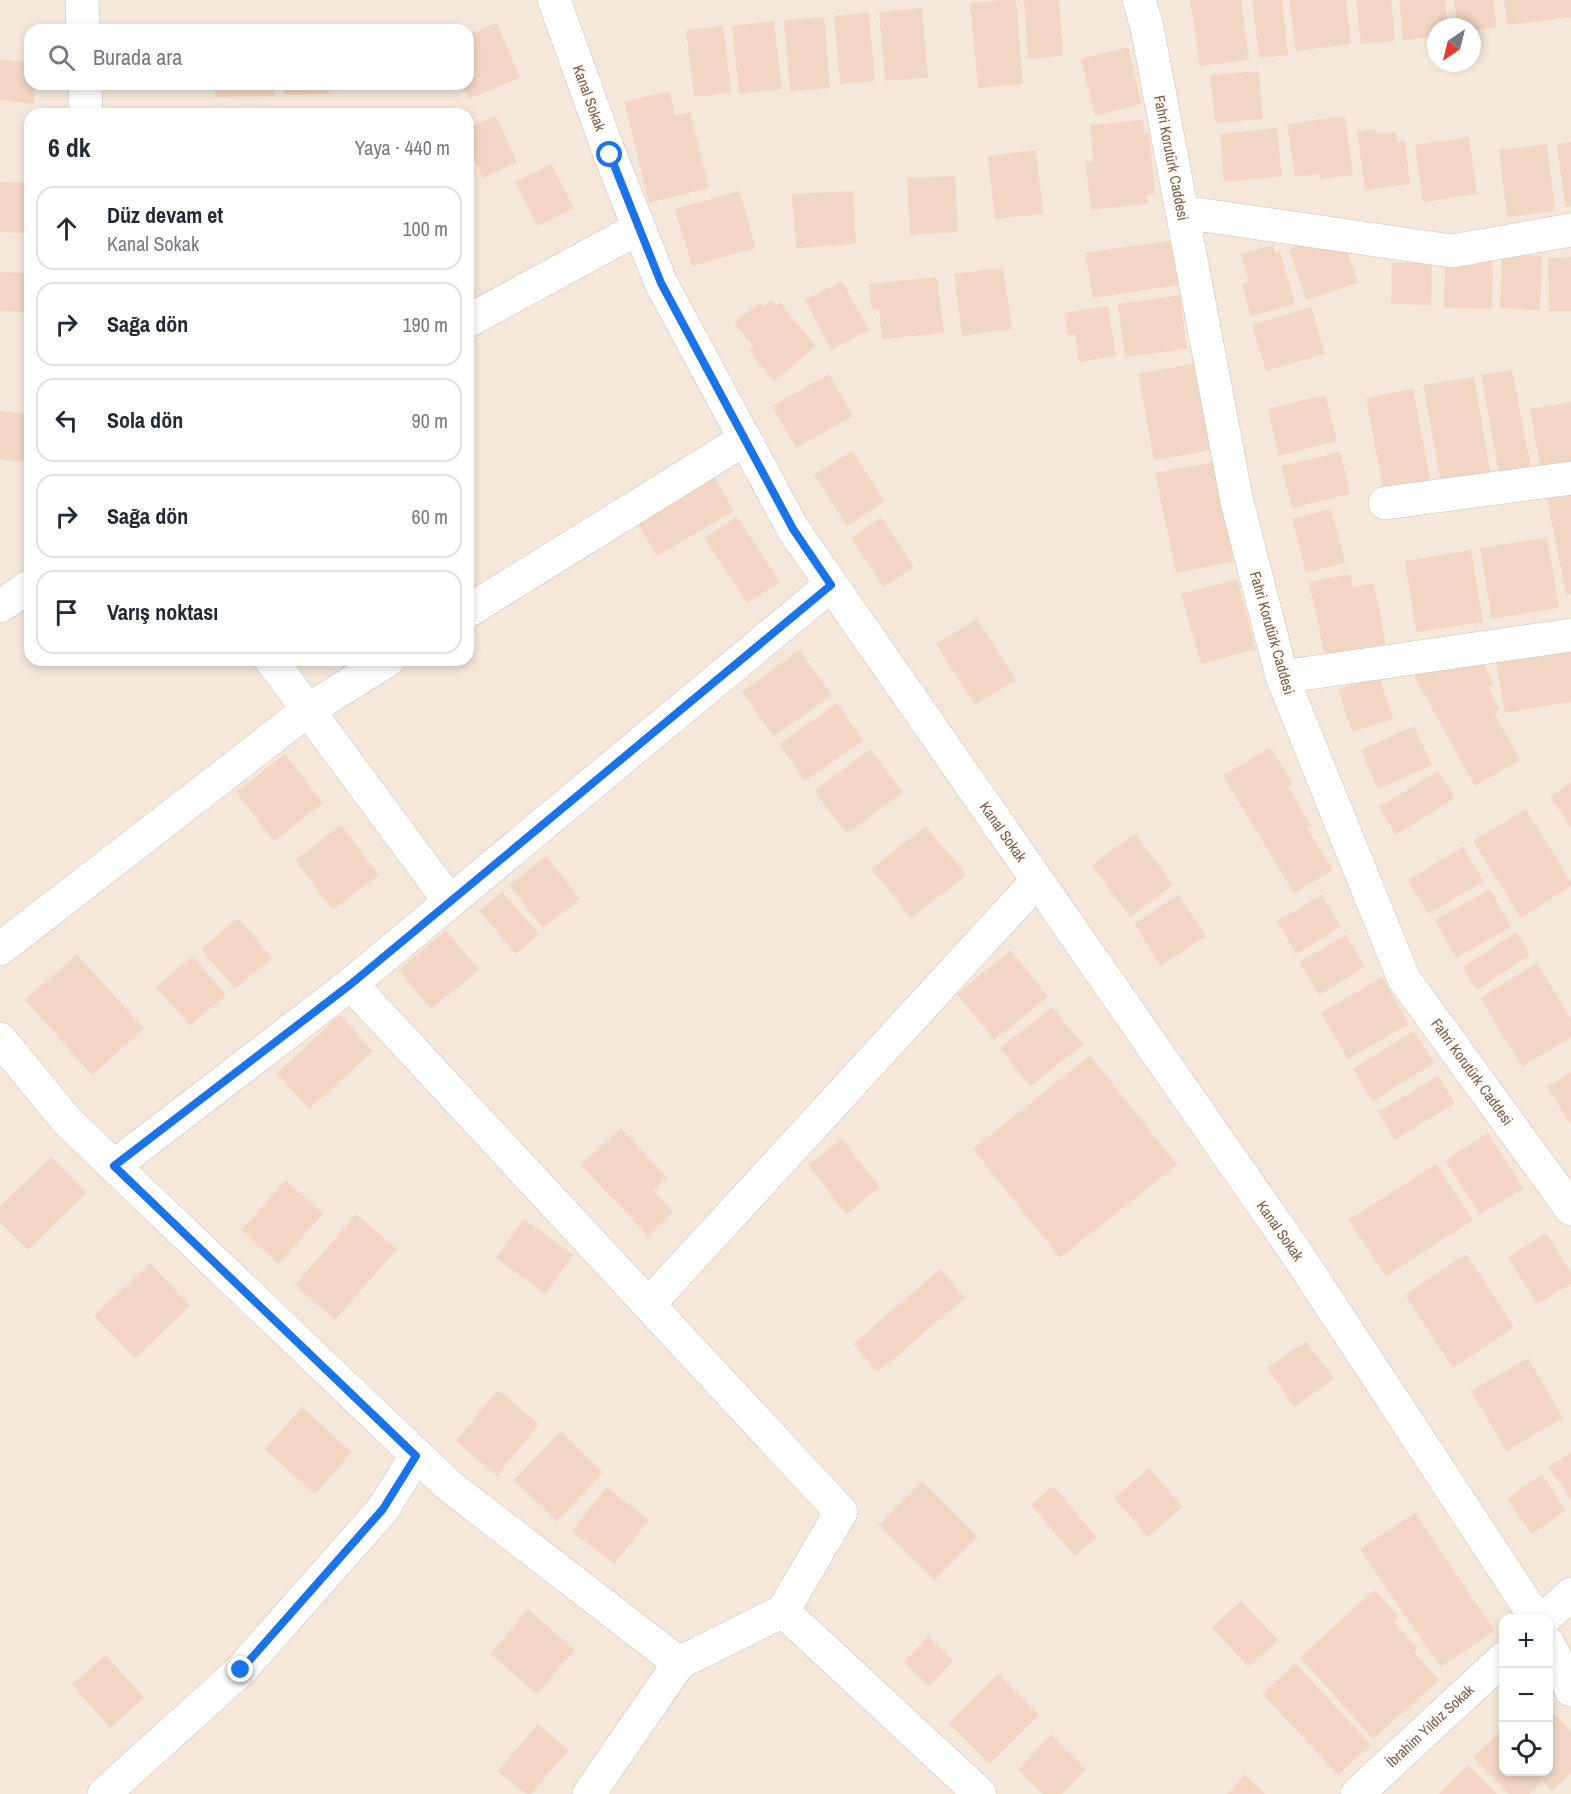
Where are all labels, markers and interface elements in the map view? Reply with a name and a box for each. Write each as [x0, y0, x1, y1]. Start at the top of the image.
north arrow [1427, 18, 1481, 72]
search box [24, 24, 474, 90]
icon: search [45, 41, 78, 74]
text: Burada ara [93, 42, 182, 72]
street label: Kanal Sokak [568, 62, 611, 135]
street label: Fahri Korutürk Caddesi [1149, 93, 1194, 222]
text: 6 dk [48, 130, 91, 165]
text: Yaya · 440 m [355, 134, 450, 161]
route start [596, 141, 622, 167]
text: Düz devam et [107, 200, 223, 230]
icon: ahead [50, 212, 83, 245]
text: 100 m [402, 215, 448, 242]
text: Kanal Sokak [107, 230, 199, 257]
icon: right [50, 308, 83, 341]
text: Sağa dön [107, 309, 188, 339]
text: 190 m [402, 311, 448, 338]
icon: left [50, 404, 83, 437]
text: Sola dön [107, 405, 183, 435]
text: 90 m [412, 407, 448, 434]
icon: right [50, 500, 83, 533]
text: Sağa dön [107, 501, 188, 531]
text: 60 m [412, 503, 448, 530]
street label: Fahri Korutürk Caddesi [1245, 569, 1300, 697]
icon: arrive [50, 596, 83, 629]
text: Varış noktası [107, 597, 218, 627]
street label: Kanal Sokak [975, 797, 1032, 867]
street label: Fahri Korutürk Caddesi [1427, 1014, 1518, 1129]
street label: Kanal Sokak [1252, 1196, 1309, 1266]
map controls [1499, 1614, 1553, 1776]
button: + [1499, 1614, 1553, 1668]
route end [227, 1656, 253, 1682]
button: − [1499, 1668, 1553, 1722]
street label: İbrahim Yıldız Sokak [1381, 1679, 1479, 1772]
button: locate [1499, 1722, 1553, 1776]

